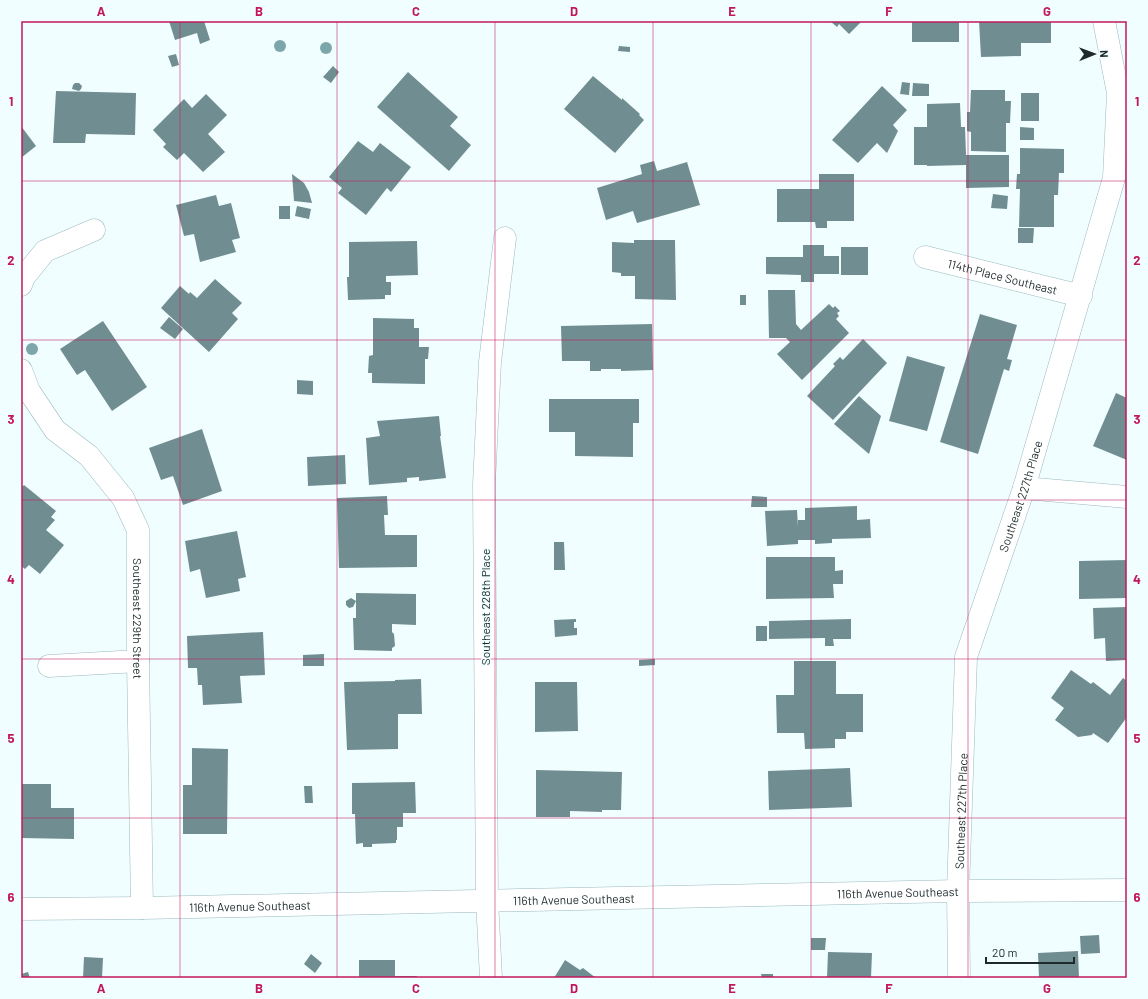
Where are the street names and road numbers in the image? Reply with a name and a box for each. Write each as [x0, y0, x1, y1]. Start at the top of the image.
street label: 114th Place Southeast [946, 256, 1059, 297]
street label: Southeast 227th Place [996, 439, 1044, 554]
street label: Southeast 228th Place [478, 549, 492, 665]
street label: Southeast 229th Street [131, 558, 145, 679]
street label: Southeast 227th Place [952, 753, 970, 869]
street label: 116th Avenue Southeast [837, 884, 959, 901]
street label: 116th Avenue Southeast [513, 891, 635, 907]
street label: 116th Avenue Southeast [189, 897, 311, 914]

